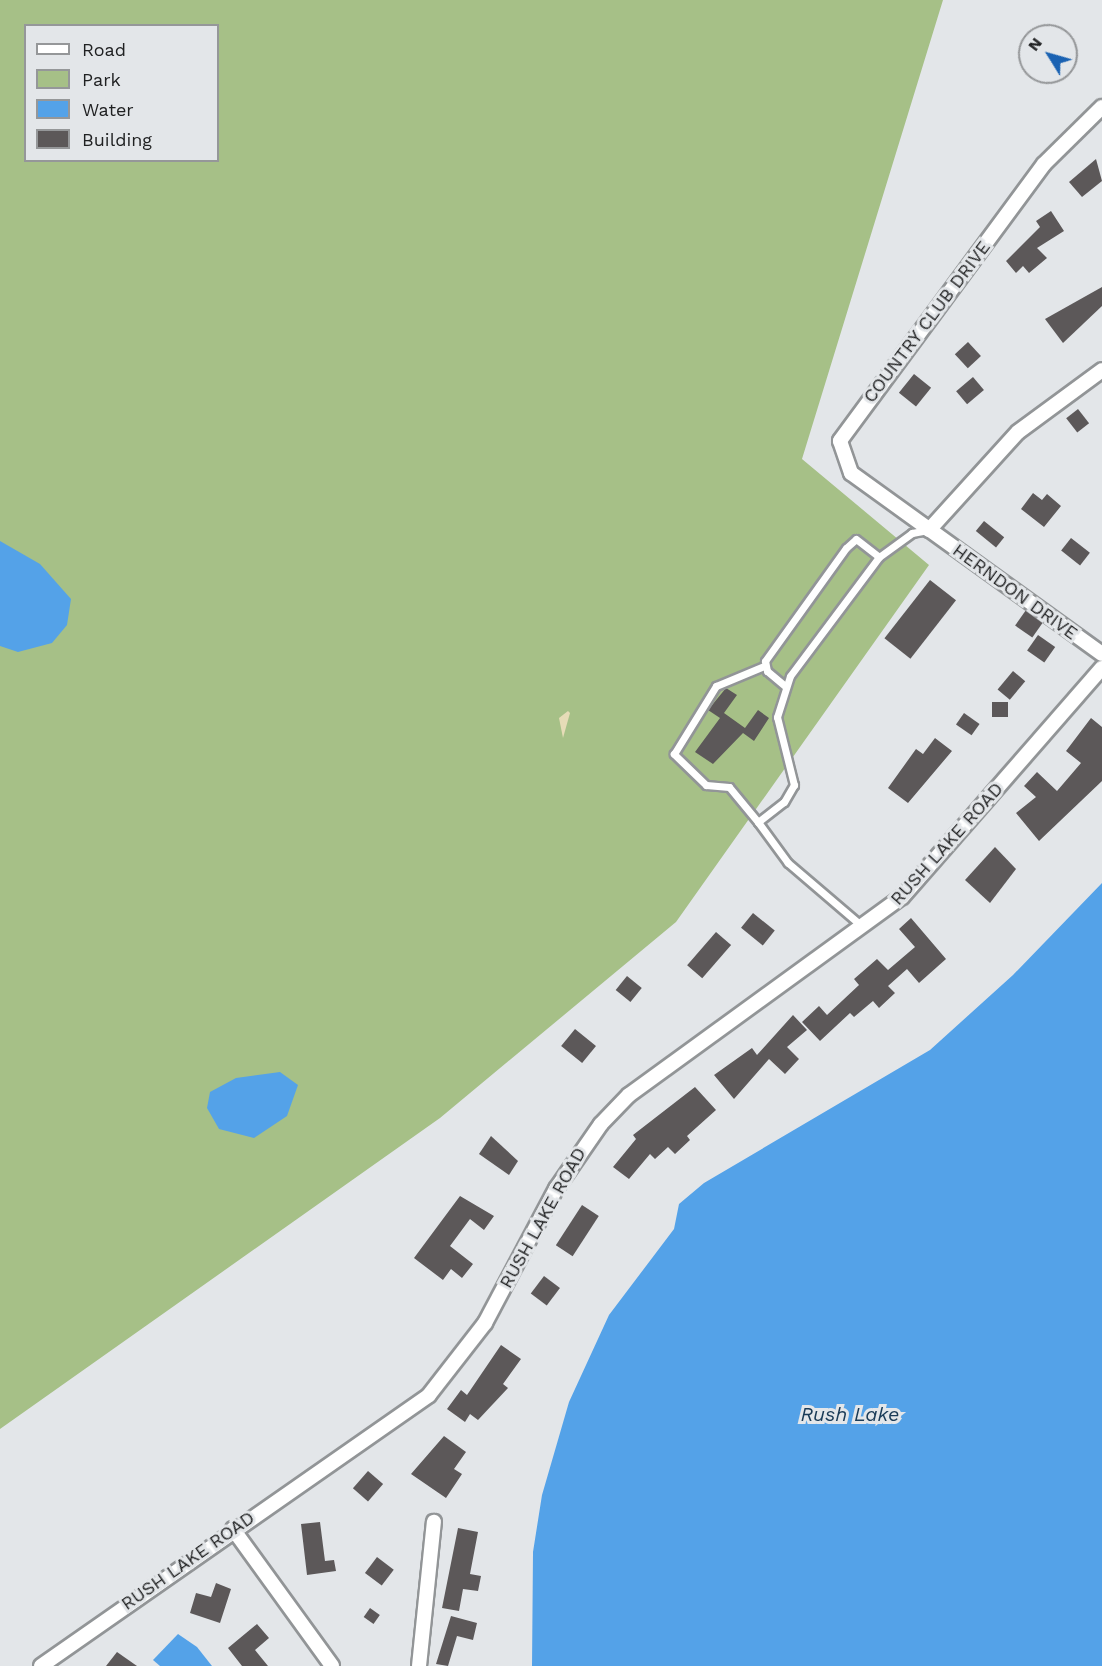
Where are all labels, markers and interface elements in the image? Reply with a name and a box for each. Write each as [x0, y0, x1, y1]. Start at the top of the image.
legend [24, 24, 219, 162]
north arrow [1018, 24, 1078, 84]
text: N [1024, 34, 1046, 55]
text: Road [82, 39, 126, 60]
text: Park [82, 69, 121, 90]
text: Water [82, 99, 134, 120]
text: Building [82, 129, 152, 150]
street label: COUNTRY CLUB DRIVE [859, 237, 995, 407]
street label: HERNDON DRIVE [948, 539, 1082, 645]
street label: RUSH LAKE ROAD [886, 778, 1008, 910]
street label: RUSH LAKE ROAD [495, 1144, 591, 1292]
water label: Rush Lake [801, 1402, 899, 1426]
street label: RUSH LAKE ROAD [117, 1507, 259, 1615]

